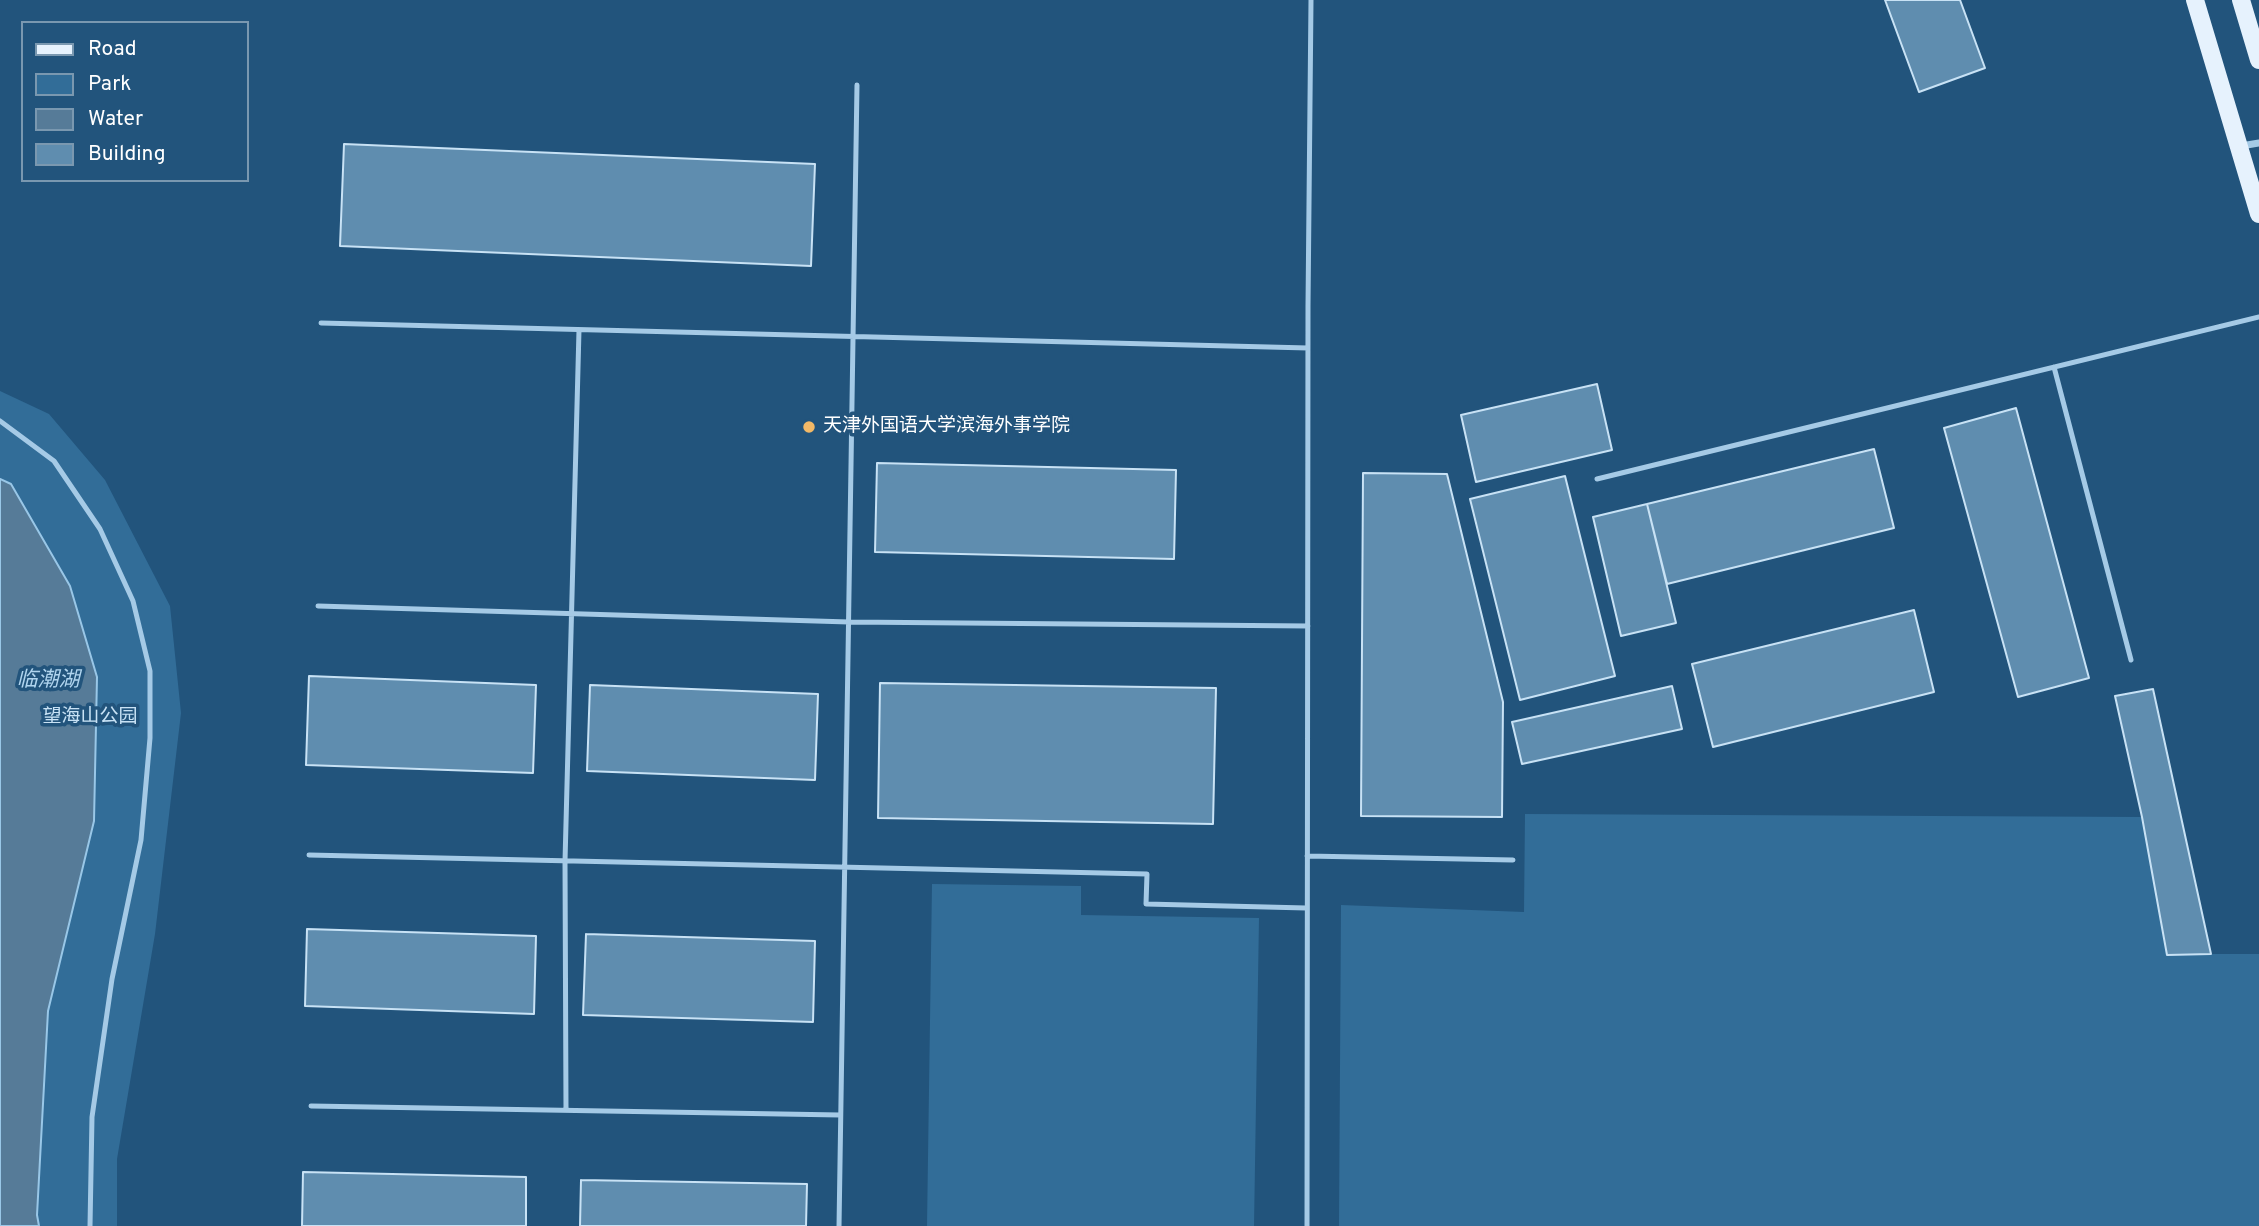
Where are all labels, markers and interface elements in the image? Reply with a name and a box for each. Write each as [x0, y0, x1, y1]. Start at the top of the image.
legend [21, 21, 248, 182]
text: Road [88, 36, 137, 63]
text: Park [88, 71, 131, 98]
text: Water [88, 106, 143, 133]
text: Building [88, 141, 166, 168]
place label: 天津外国语大学滨海外事学院 [823, 416, 1070, 438]
marker: 天津外国语大学滨海外事学院 [801, 419, 817, 435]
water label: 临潮湖 [17, 669, 79, 695]
park label: 望海山公园 [43, 707, 137, 729]

